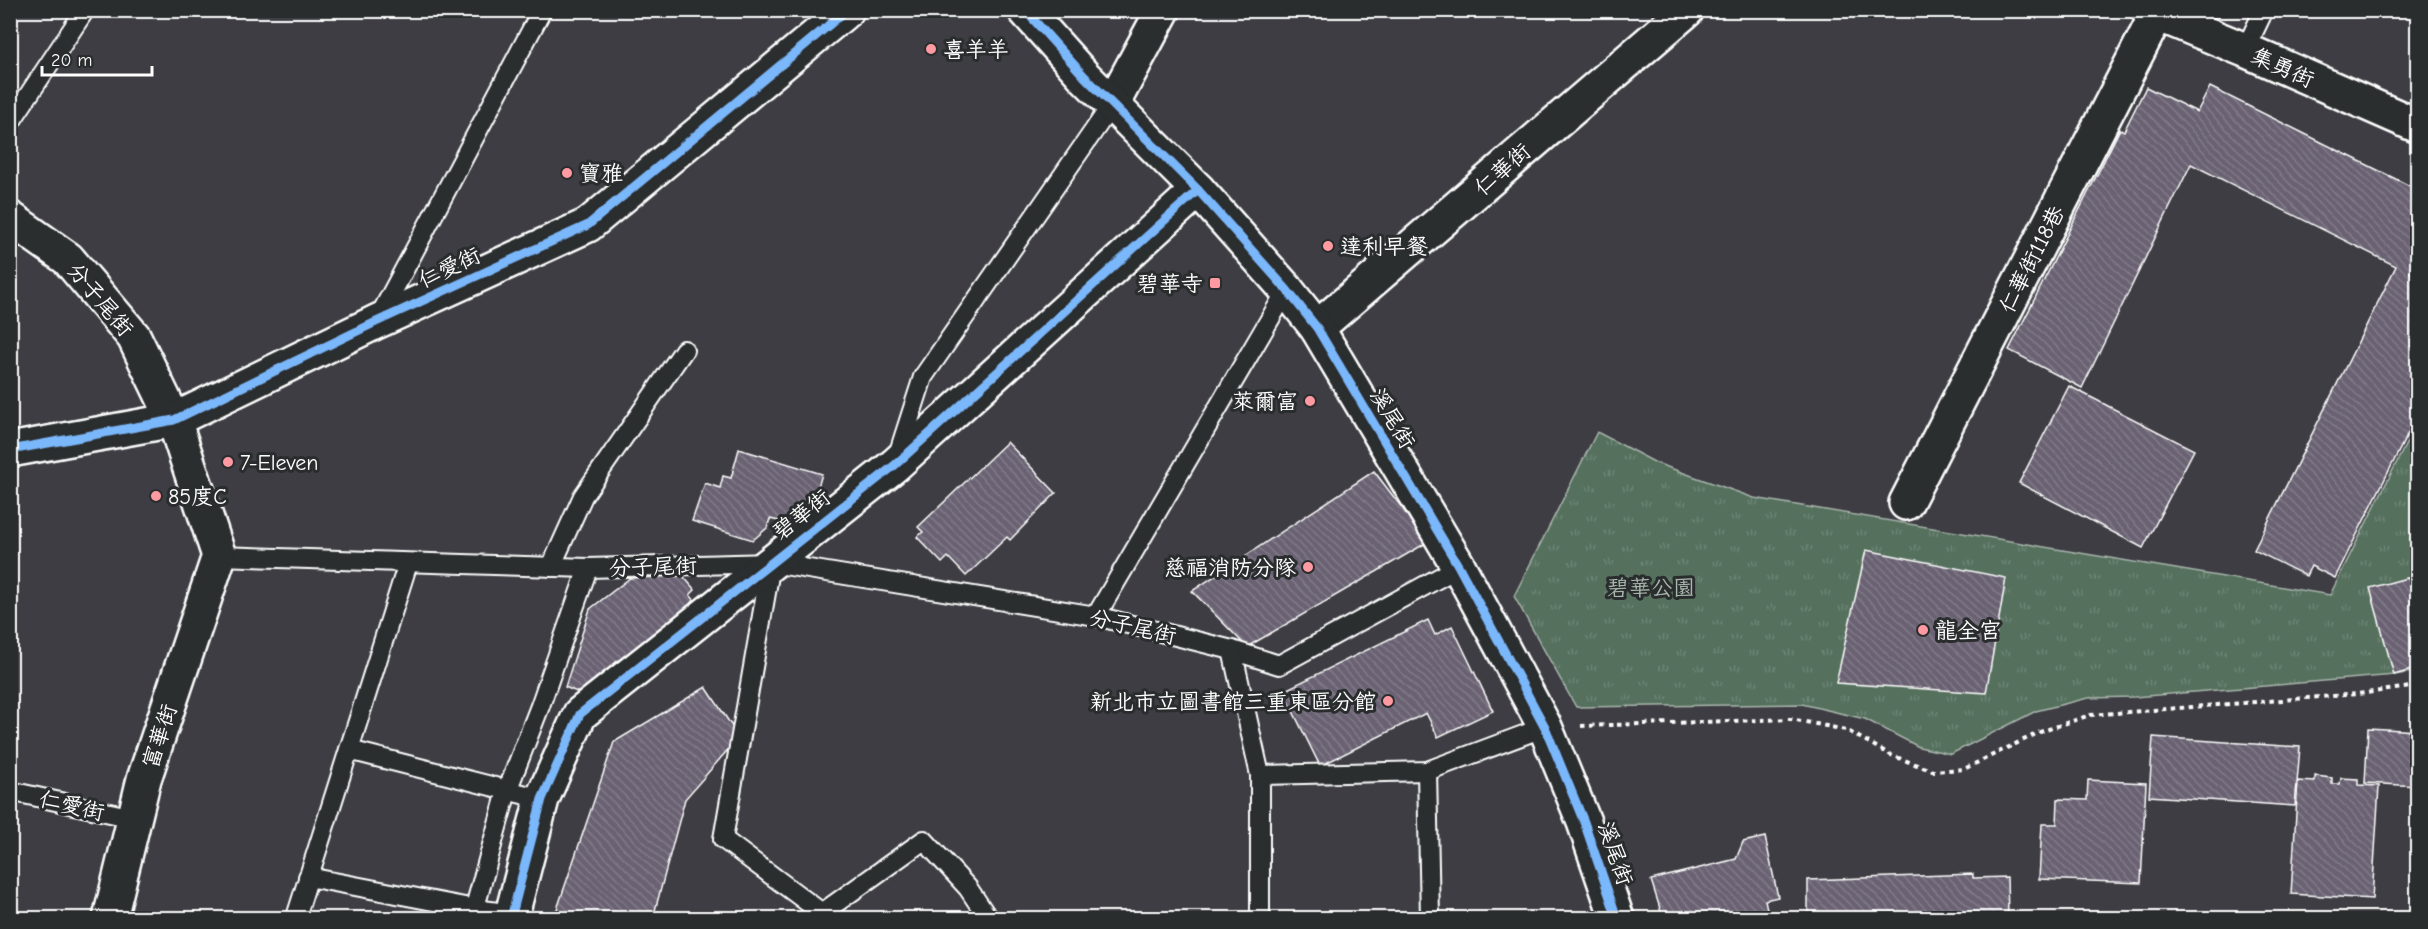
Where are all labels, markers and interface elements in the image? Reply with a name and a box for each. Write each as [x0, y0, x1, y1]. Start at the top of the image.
place label: 喜羊羊 [943, 37, 1009, 63]
scale bar [42, 39, 152, 77]
marker: 喜羊羊 [924, 42, 938, 56]
street label: 集勇街 [2247, 43, 2318, 93]
text: 20 m [51, 50, 92, 71]
street label: 仁華街 [1469, 138, 1536, 201]
place label: 寶雅 [579, 161, 623, 187]
marker: 寶雅 [560, 166, 574, 180]
street label: 仁華街118巷 [1994, 202, 2070, 317]
place label: 達利早餐 [1340, 234, 1428, 260]
marker: 達利早餐 [1321, 239, 1335, 253]
street label: 仁愛街 [414, 242, 485, 294]
street label: 分子尾街 [62, 258, 138, 342]
place label: 碧華寺 [1137, 271, 1203, 297]
marker: 碧華寺 [1208, 276, 1222, 290]
street label: 溪尾街 [1364, 384, 1420, 454]
place label: 萊爾富 [1232, 389, 1298, 415]
marker: 萊爾富 [1303, 394, 1317, 408]
place label: 7-Eleven [240, 450, 319, 476]
marker: 7-Eleven [221, 455, 235, 469]
place label: 85度C [168, 484, 227, 510]
street label: 碧華街 [768, 484, 836, 545]
marker: 85度C [149, 489, 163, 503]
street label: 分子尾街 [609, 552, 697, 582]
place label: 慈福消防分隊 [1164, 555, 1296, 581]
marker: 慈福消防分隊 [1301, 560, 1315, 574]
park label: 碧華公園 [1607, 575, 1695, 601]
street label: 分子尾街 [1087, 604, 1179, 650]
place label: 龍全宮 [1935, 618, 2001, 644]
marker: 龍全宮 [1916, 623, 1930, 637]
place label: 新北市立圖書館三重東區分館 [1090, 689, 1376, 715]
marker: 新北市立圖書館三重東區分館 [1381, 694, 1395, 708]
street label: 富華街 [137, 701, 183, 772]
street label: 仁愛街 [37, 786, 107, 826]
street label: 溪尾街 [1592, 818, 1638, 889]

